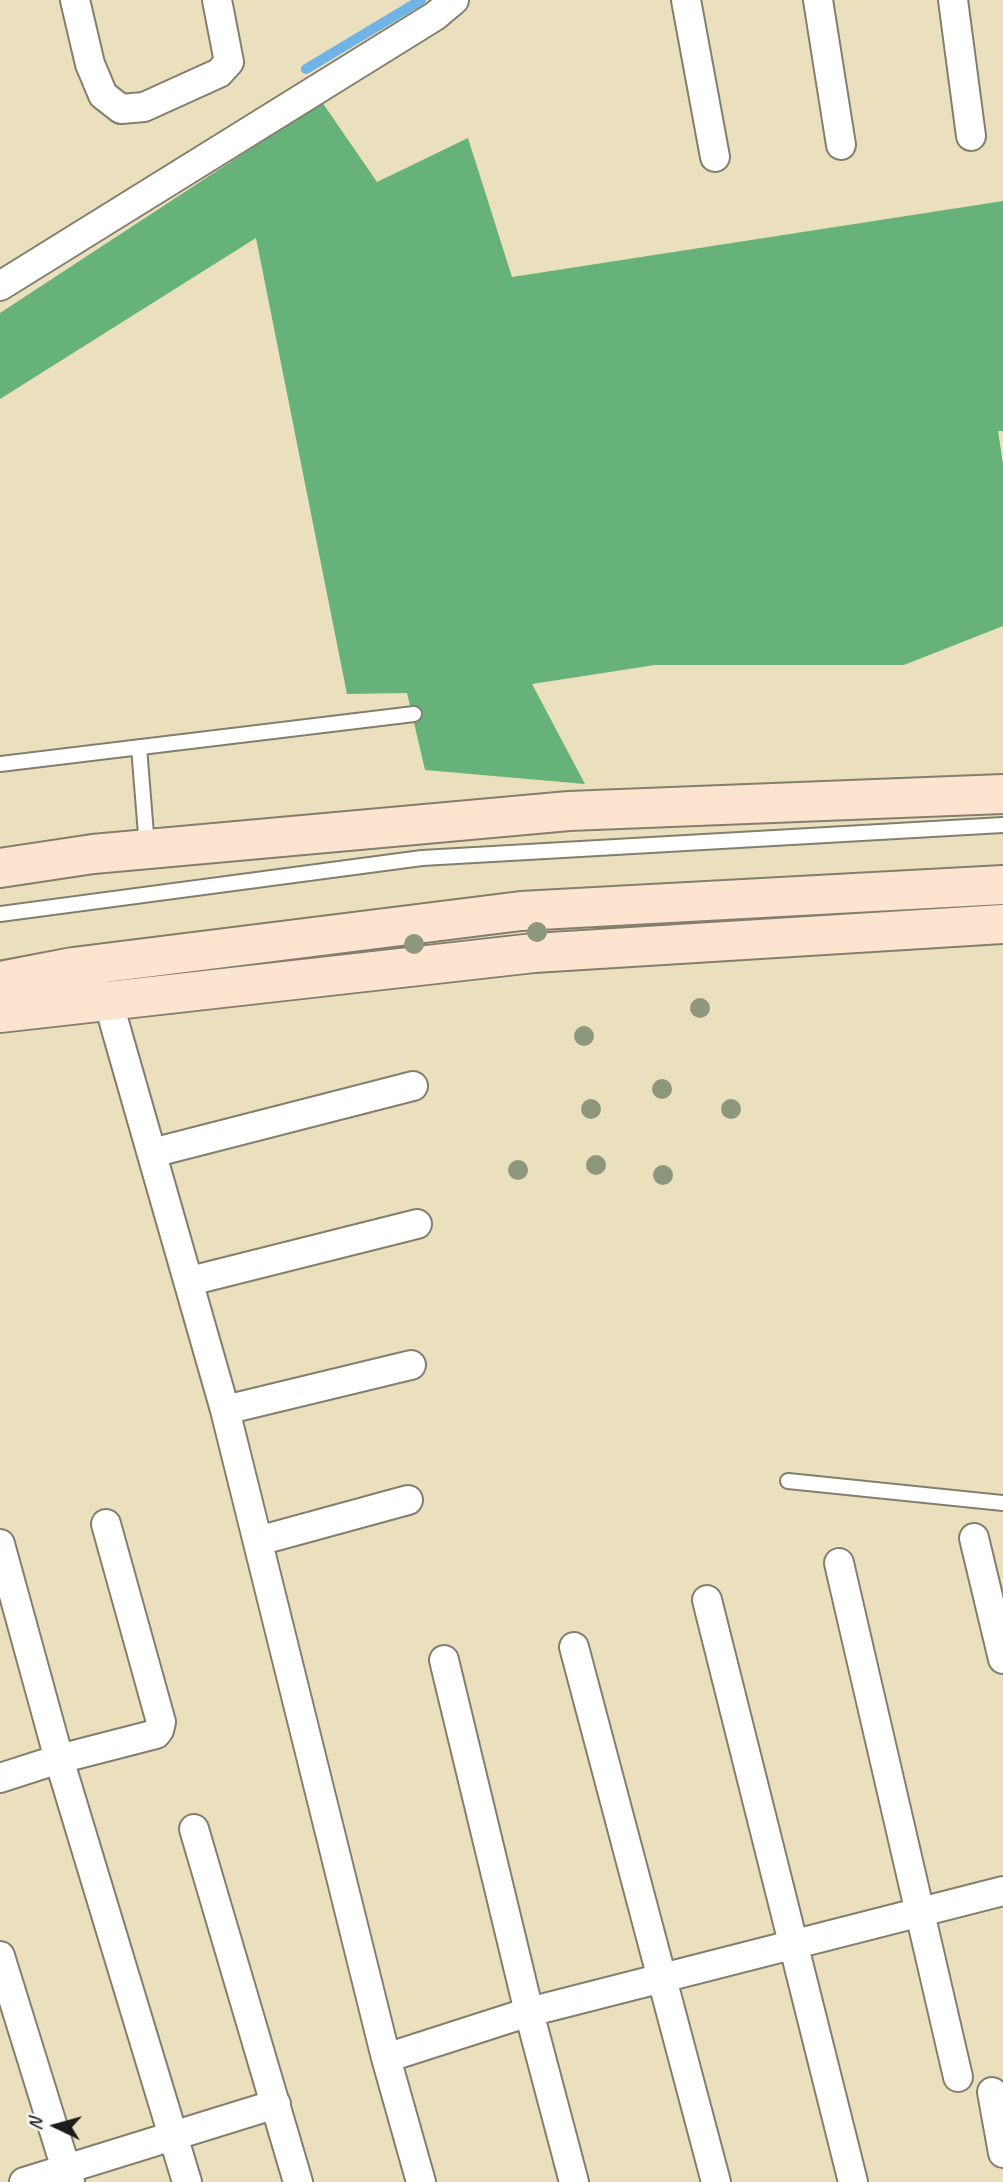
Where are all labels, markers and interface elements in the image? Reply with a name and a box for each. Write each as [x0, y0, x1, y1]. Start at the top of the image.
north arrow [21, 2091, 91, 2161]
text: N [23, 2117, 48, 2131]

